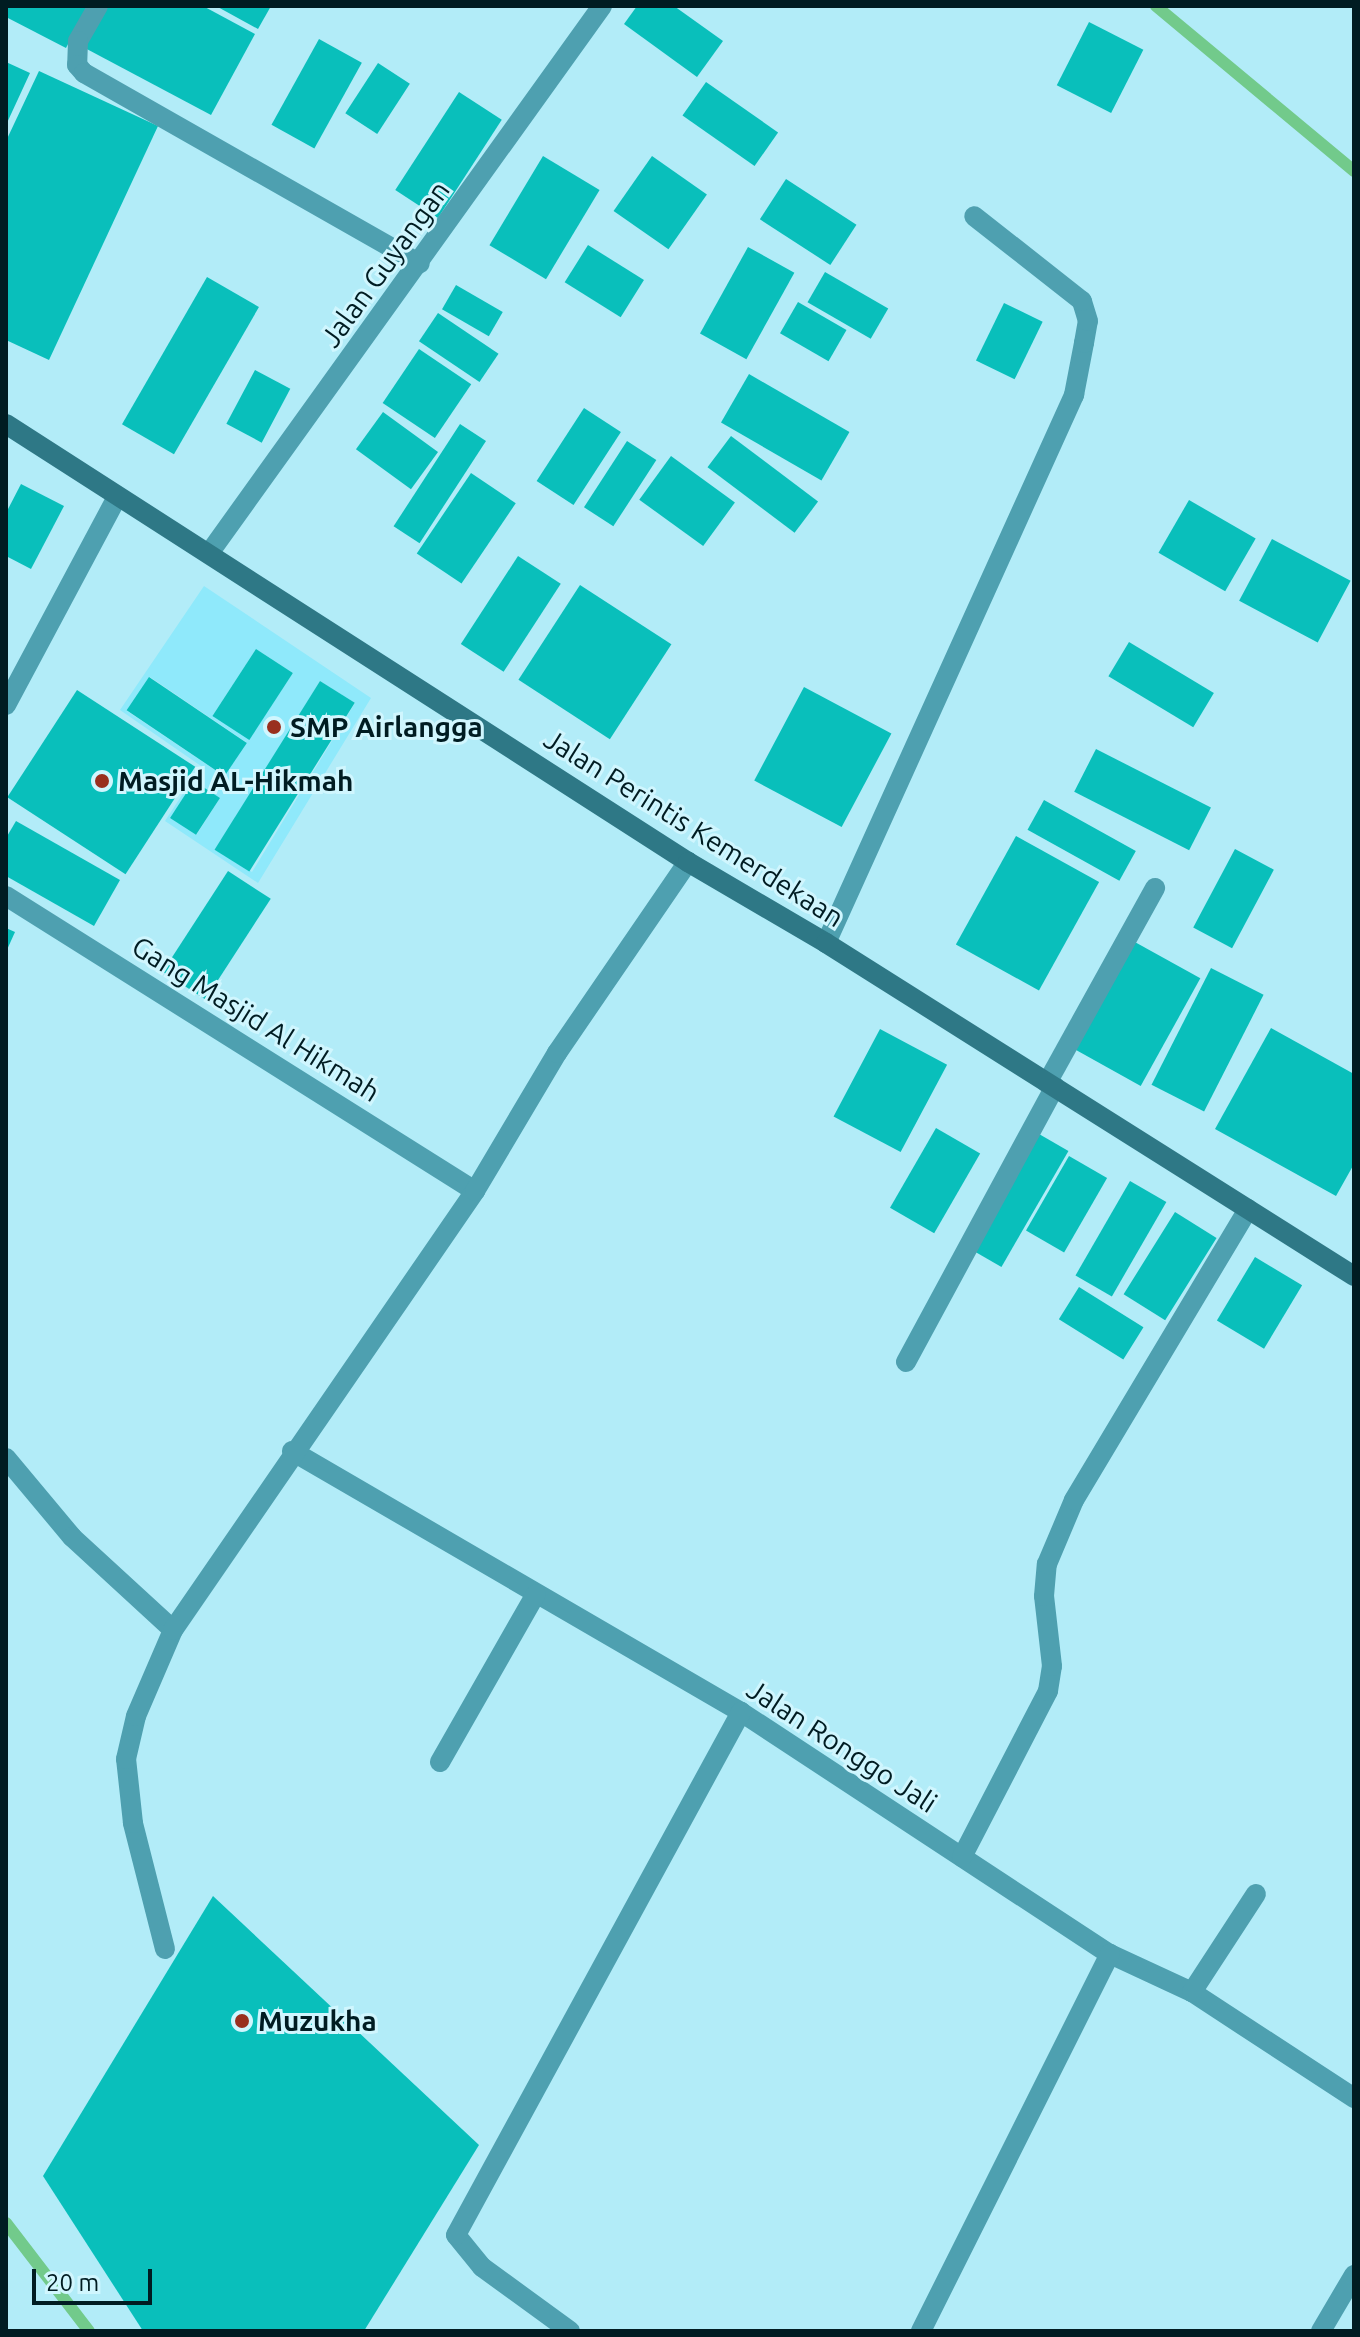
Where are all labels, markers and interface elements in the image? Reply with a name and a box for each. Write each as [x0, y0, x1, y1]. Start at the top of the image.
street label: Jalan Guyangan [313, 174, 457, 354]
place label: SMP Airlangga [290, 710, 483, 744]
marker: SMP Airlangga [265, 718, 283, 736]
street label: Jalan Perintis Kemerdekaan [538, 722, 850, 934]
place label: Masjid AL-Hikmah [118, 764, 353, 798]
marker: Masjid AL-Hikmah [93, 772, 111, 790]
street label: Gang Masjid Al Hikmah [126, 929, 386, 1109]
street label: Jalan Ronggo Jali [741, 1672, 943, 1820]
place label: Muzukha [258, 2004, 377, 2038]
marker: Muzukha [233, 2012, 251, 2030]
scale bar [36, 2253, 156, 2303]
text: 20 m [46, 2269, 99, 2296]

